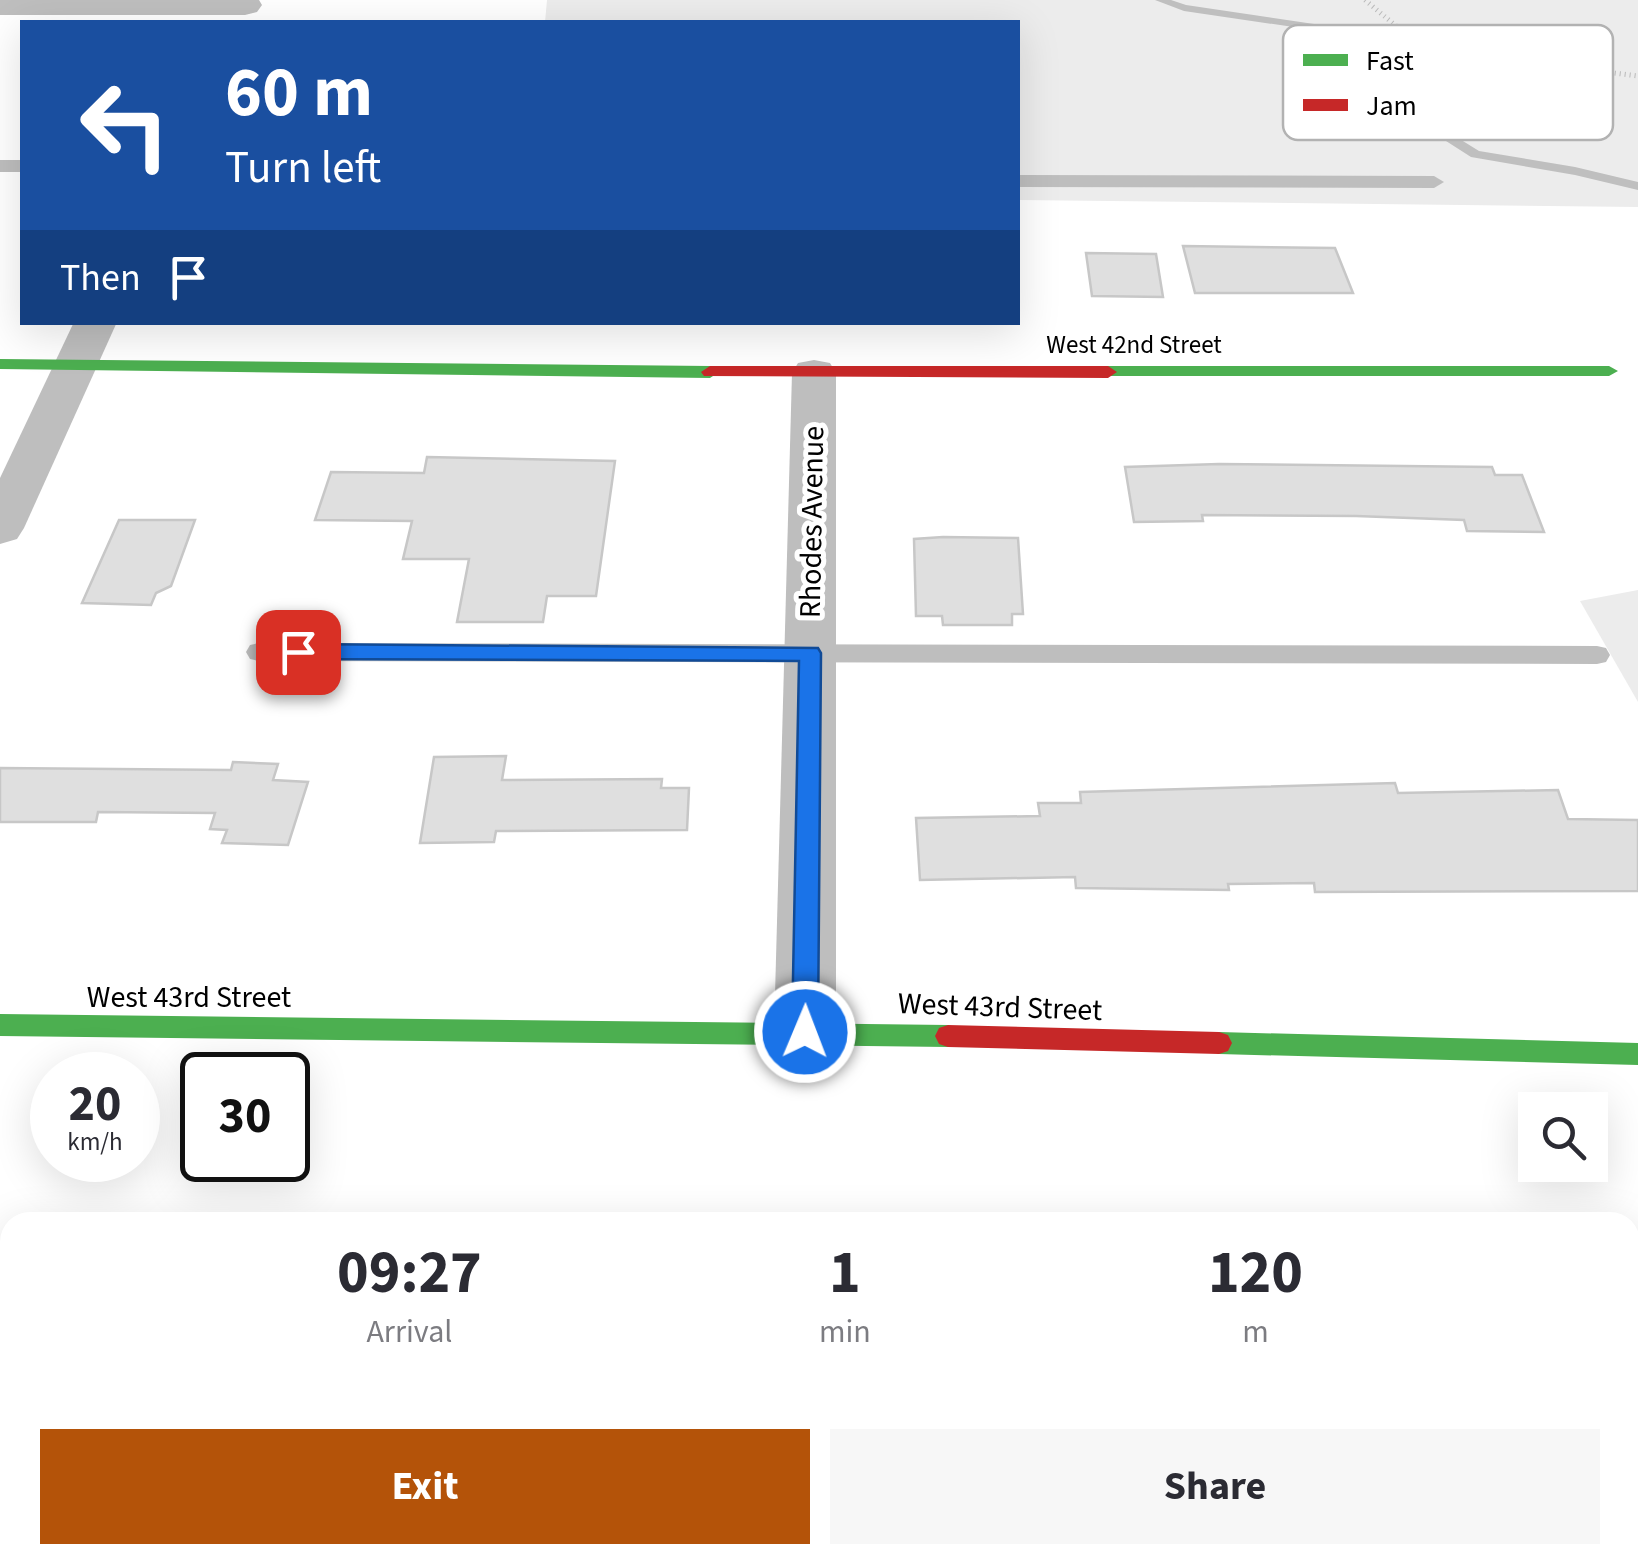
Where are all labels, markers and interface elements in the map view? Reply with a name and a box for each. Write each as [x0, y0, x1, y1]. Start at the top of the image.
legend [1283, 25, 1613, 140]
text: Fast [1366, 41, 1414, 81]
text: 60 m [225, 43, 373, 143]
icon: left [60, 60, 190, 190]
text: Jam [1366, 86, 1417, 126]
text: Turn left [225, 136, 381, 200]
icon: arrive [161, 250, 216, 305]
text: Then [60, 251, 141, 305]
street label: West 42nd Street [1046, 327, 1222, 363]
street label: Rhodes Avenue [789, 426, 835, 618]
pin [256, 610, 341, 695]
icon: arrive [271, 625, 326, 680]
street label: West 43rd Street [87, 976, 291, 1019]
position arrow [753, 980, 857, 1084]
street label: West 43rd Street [897, 982, 1103, 1032]
speed limit sign: 30 [180, 1052, 310, 1182]
text: 20 [69, 1069, 121, 1140]
map controls [1518, 1092, 1608, 1182]
button: search [1518, 1092, 1608, 1182]
text: km/h [67, 1124, 123, 1160]
text: 09:27 [337, 1231, 482, 1316]
text: 1 [829, 1231, 861, 1316]
text: 120 [1208, 1231, 1303, 1316]
text: Arrival [366, 1309, 452, 1355]
text: min [819, 1309, 871, 1355]
text: m [1242, 1309, 1269, 1355]
button: Exit [40, 1429, 810, 1544]
button: Share [830, 1429, 1600, 1544]

